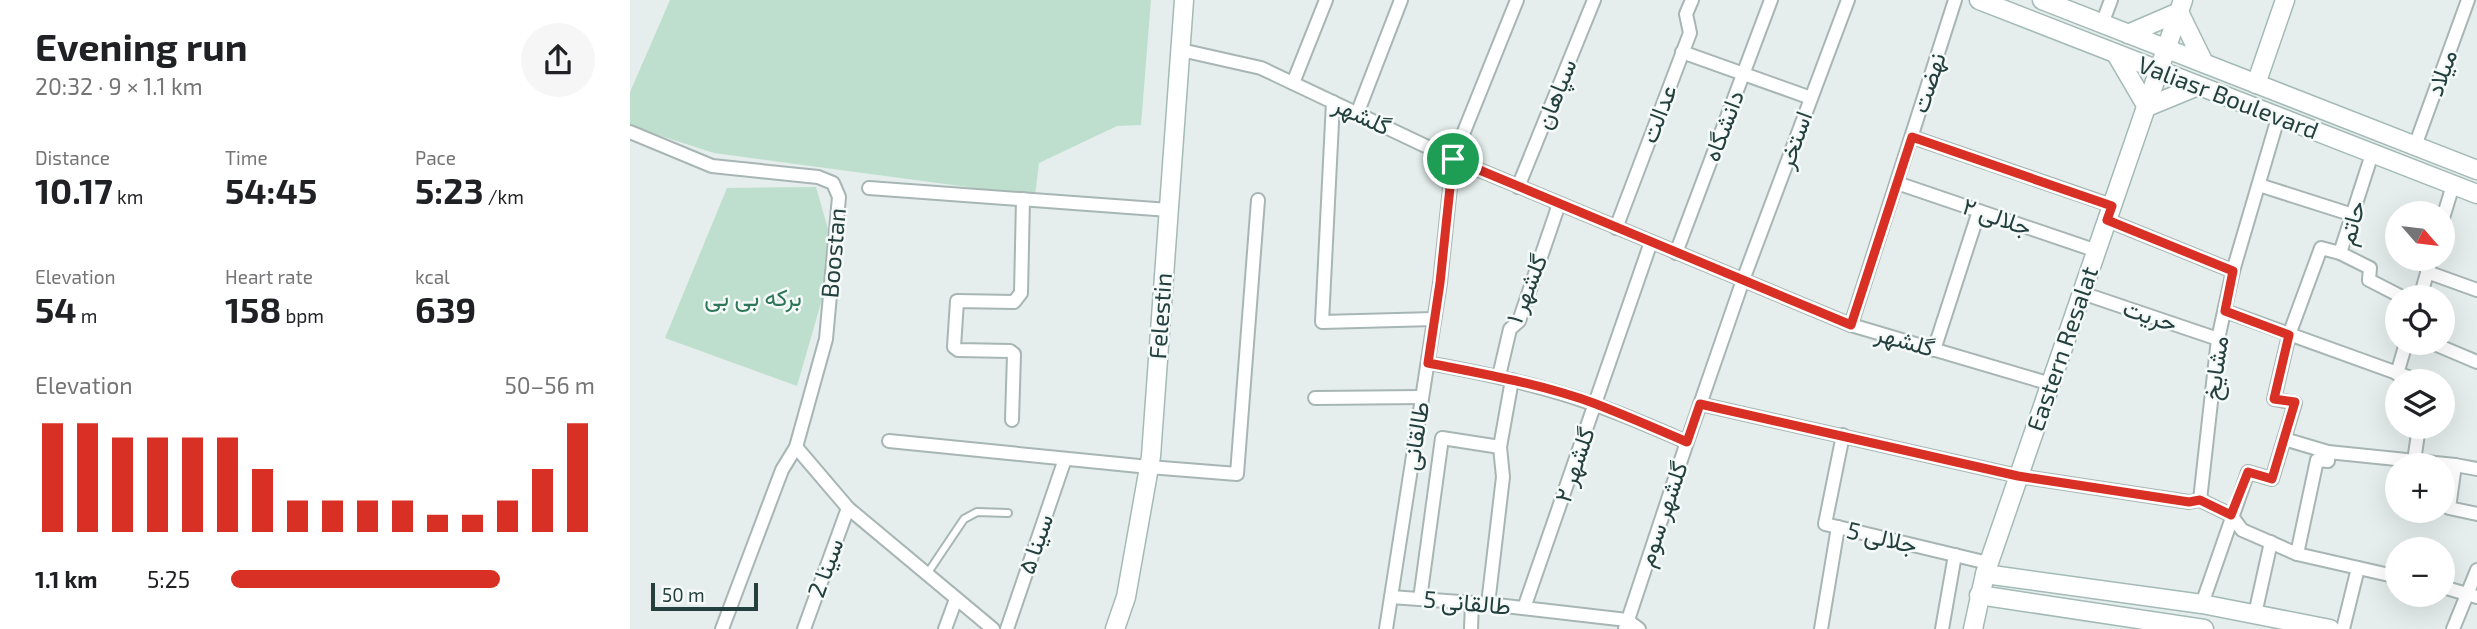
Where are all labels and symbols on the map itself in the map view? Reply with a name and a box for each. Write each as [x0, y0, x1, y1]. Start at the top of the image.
street label: میلاد [2419, 45, 2463, 100]
street label: نهضت [1904, 49, 1953, 117]
street label: Valiasr Boulevard [2134, 49, 2323, 144]
street label: سپاهان [1527, 54, 1585, 134]
street label: عدالت [1633, 80, 1682, 147]
street label: دانشگاه [1696, 86, 1749, 165]
street label: گلشهر [1328, 88, 1396, 142]
street label: استخر [1770, 107, 1819, 174]
pin [1423, 129, 1483, 189]
street label: جلالی ۲ [1959, 190, 2036, 242]
street label: حاتم [2331, 197, 2373, 249]
north arrow [2385, 201, 2455, 271]
street label: Boostan [814, 206, 851, 299]
street label: گلشهر ۱ [1499, 250, 1554, 328]
street label: Eastern Resalat [2020, 262, 2103, 435]
street label: Felestin [1142, 272, 1177, 360]
park label: برکه بی بی [704, 282, 802, 313]
street label: حریت [2119, 292, 2181, 339]
street label: گلشهر [1871, 317, 1938, 364]
street label: مشایخ [2196, 334, 2237, 402]
street label: طالقانی [1395, 399, 1435, 472]
street label: گلشهر ۲ [1547, 423, 1602, 507]
street label: گلشهر سوم [1630, 457, 1696, 571]
street label: سینا ۵ [1011, 510, 1059, 578]
street label: جلالی 5 [1844, 514, 1920, 560]
street label: سینا 2 [801, 534, 850, 601]
scale bar [651, 580, 758, 612]
street label: طالقانی 5 [1422, 583, 1512, 621]

